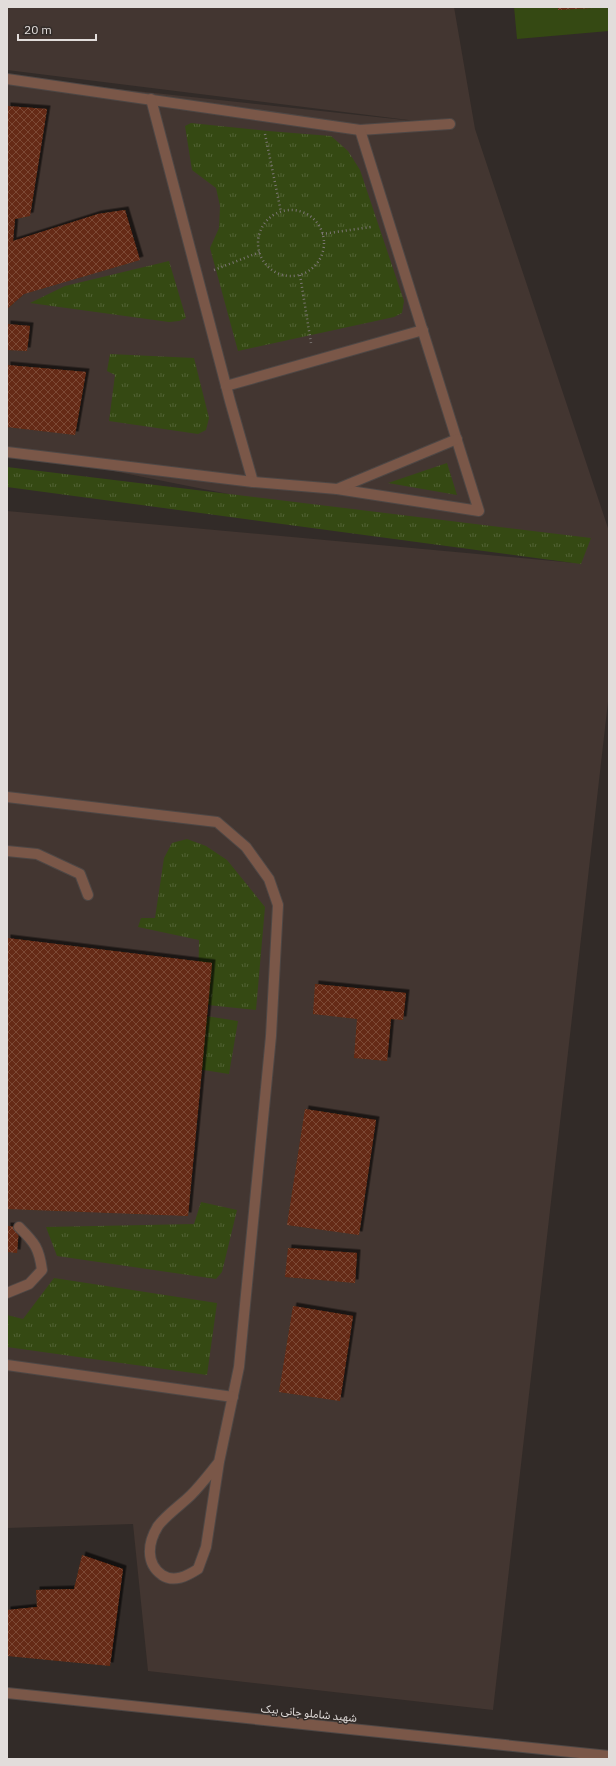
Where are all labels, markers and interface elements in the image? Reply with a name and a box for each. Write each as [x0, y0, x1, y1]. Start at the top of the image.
scale bar [18, 16, 96, 42]
text: 20 m [24, 22, 52, 37]
street label: شهید شاملو جانی بیک [260, 1701, 358, 1725]

